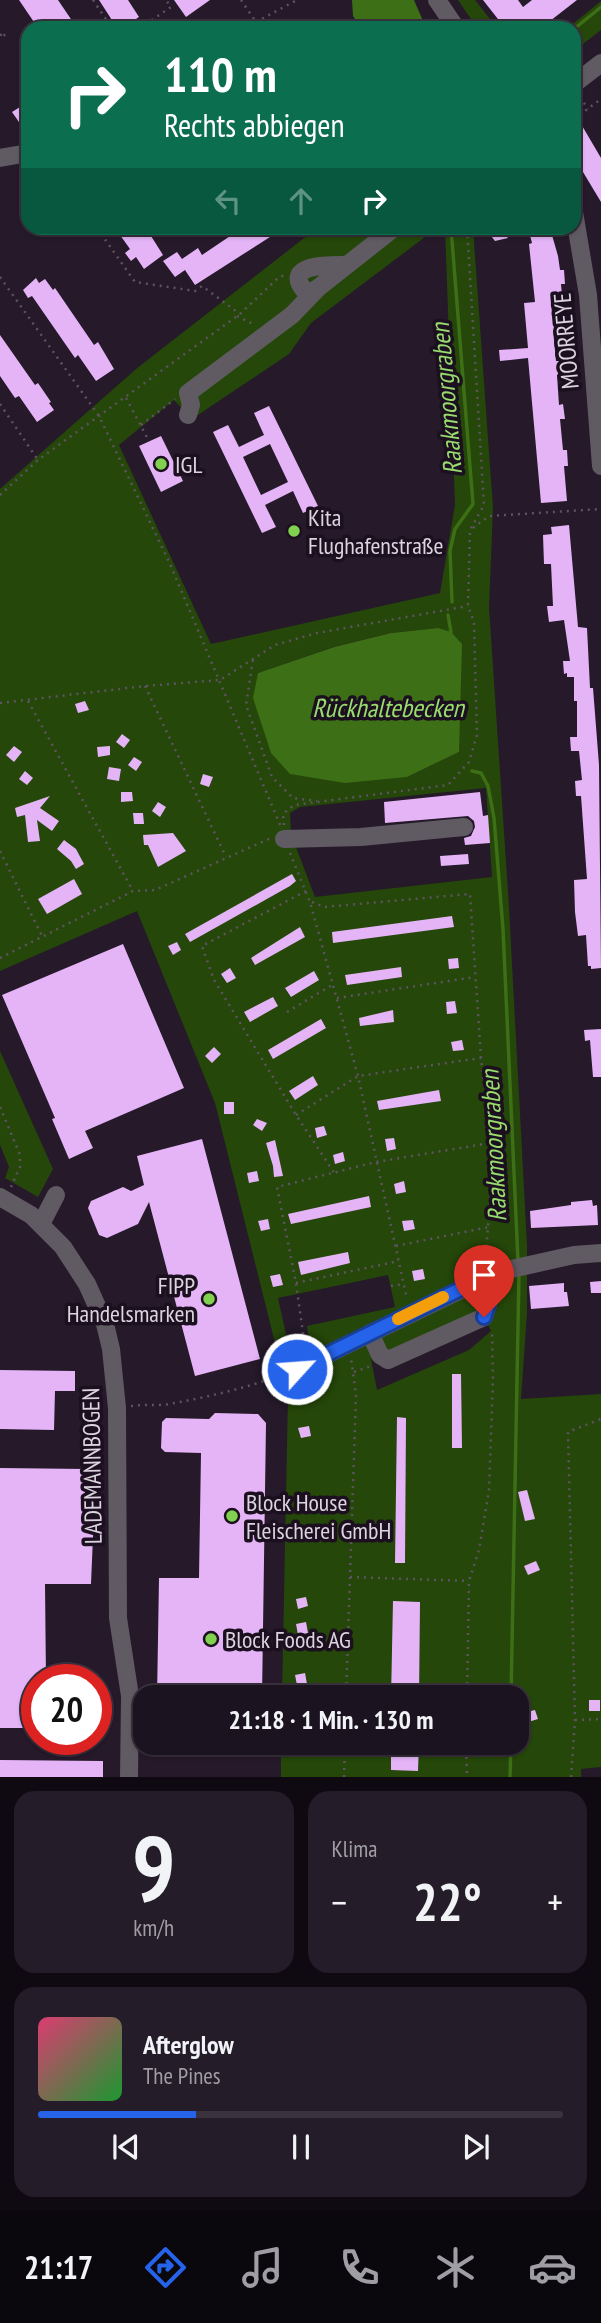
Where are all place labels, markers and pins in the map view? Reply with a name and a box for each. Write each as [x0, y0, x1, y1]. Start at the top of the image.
place label: IGL [175, 449, 202, 480]
marker: IGL [153, 456, 169, 472]
place label: Kita Flughafenstraße [308, 502, 443, 561]
marker: Kita Flughafenstraße [286, 523, 302, 539]
pin [454, 1245, 514, 1317]
place label: FIPP Handelsmarken [67, 1270, 195, 1329]
marker: FIPP Handelsmarken [201, 1291, 217, 1307]
place label: Block House Fleischerei GmbH [246, 1487, 391, 1546]
marker: Block House Fleischerei GmbH [224, 1508, 240, 1524]
place label: Block Foods AG [225, 1624, 351, 1655]
marker: Block Foods AG [203, 1631, 219, 1647]

